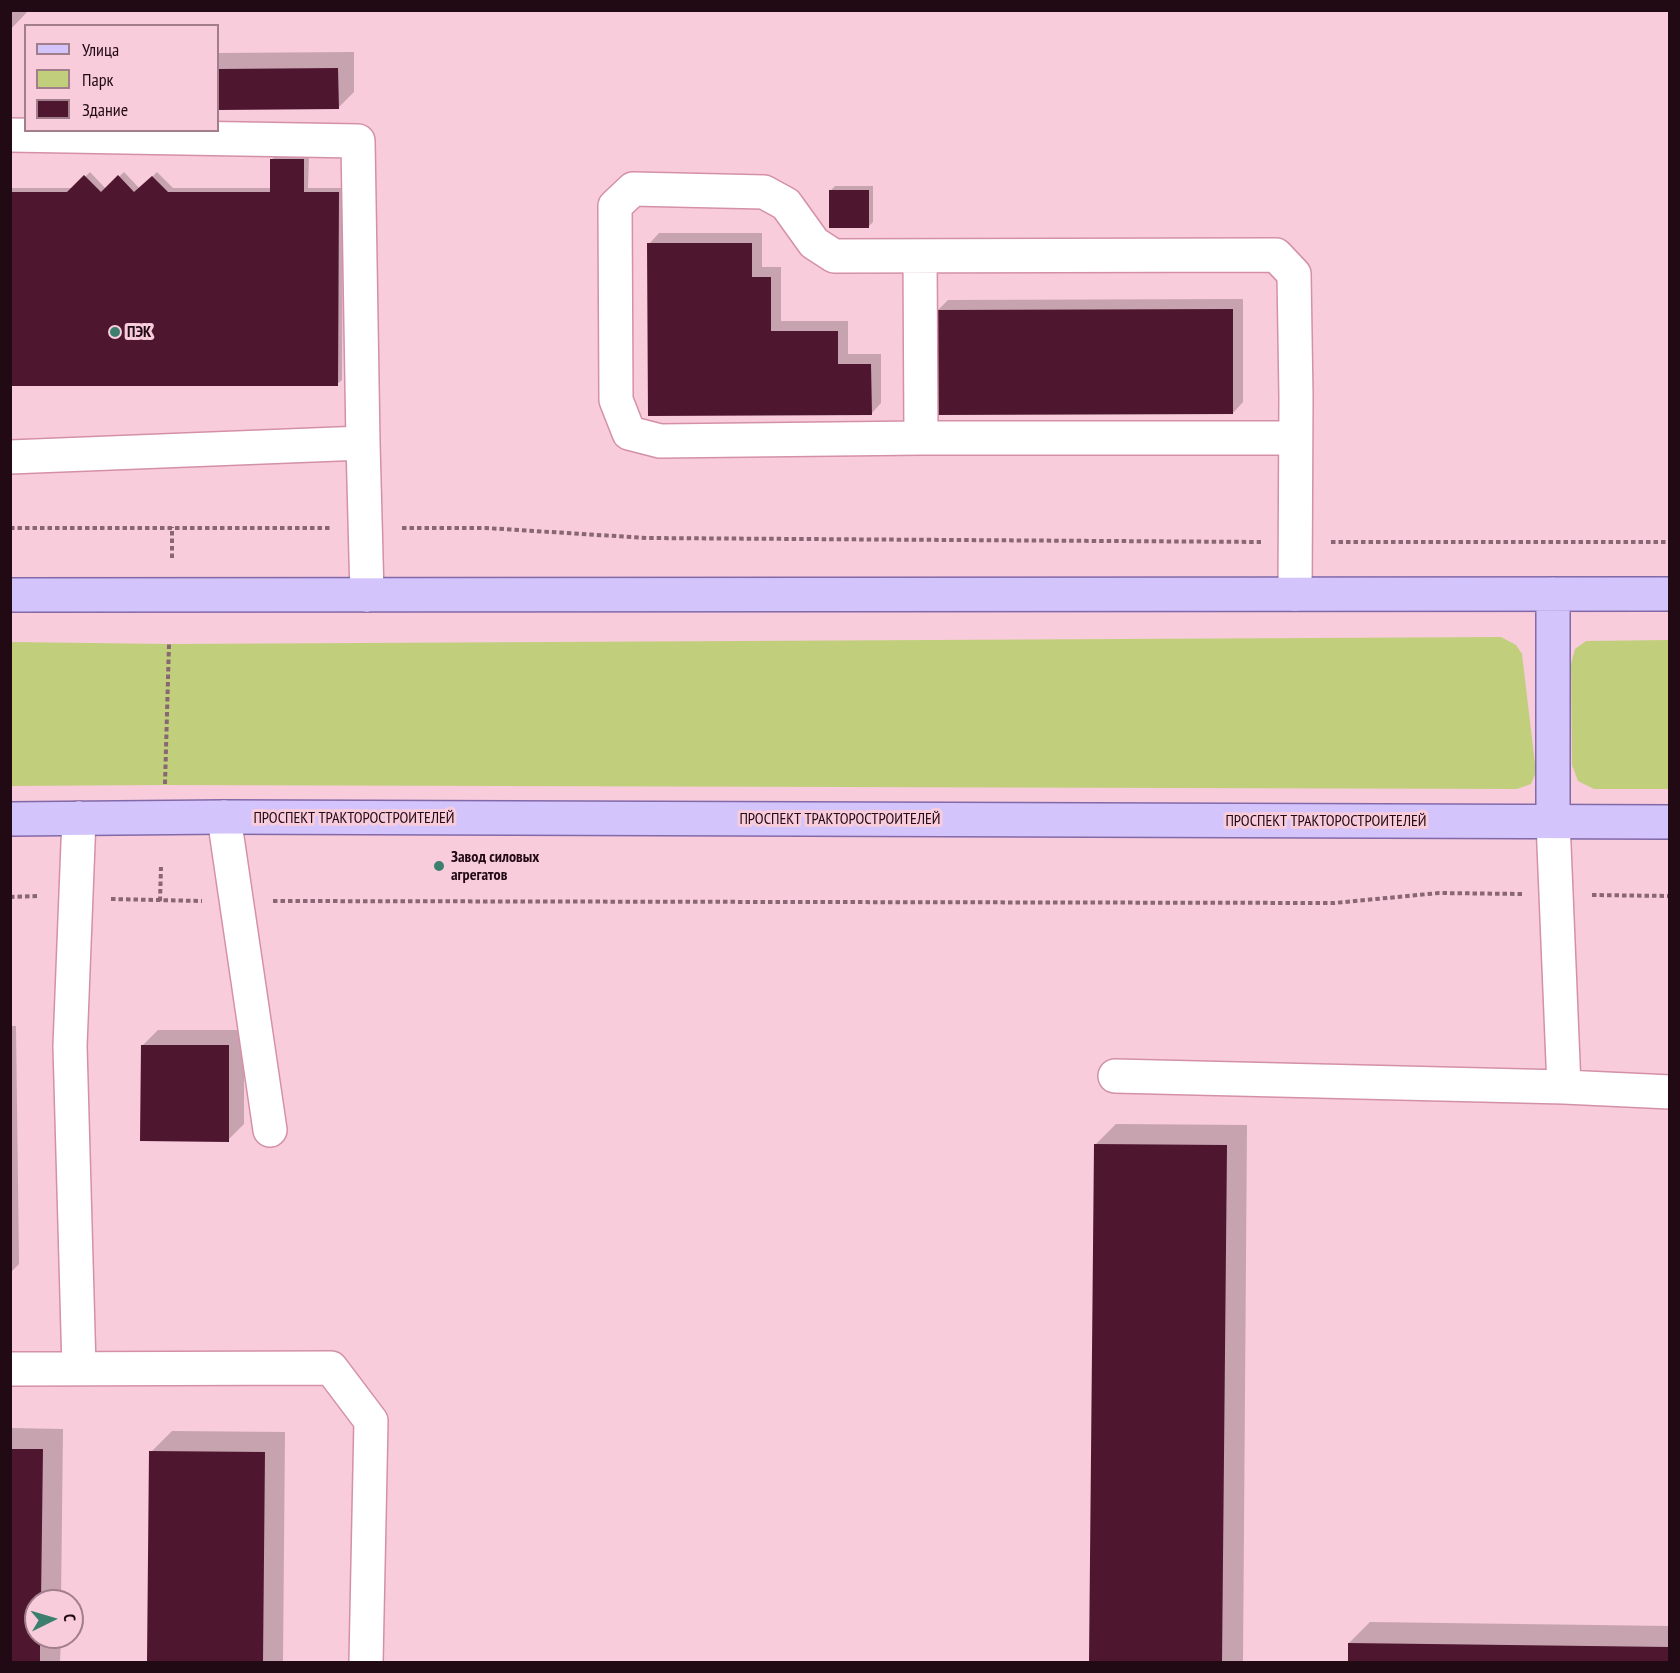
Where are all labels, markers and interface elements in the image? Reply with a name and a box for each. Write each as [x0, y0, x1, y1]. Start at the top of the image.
legend [24, 24, 219, 132]
text: Улица [82, 38, 119, 61]
text: Парк [82, 68, 113, 91]
text: Здание [82, 98, 128, 121]
place label: ПЭК [127, 322, 151, 342]
marker: ПЭК [108, 325, 122, 339]
street label: ПРОСПЕКТ ТРАКТОРОСТРОИТЕЛЕЙ [253, 808, 455, 828]
street label: ПРОСПЕКТ ТРАКТОРОСТРОИТЕЛЕЙ [739, 809, 941, 829]
street label: ПРОСПЕКТ ТРАКТОРОСТРОИТЕЛЕЙ [1225, 811, 1427, 831]
place label: Завод силовых агрегатов [451, 847, 539, 885]
marker: Завод силовых агрегатов [432, 859, 446, 873]
north arrow [24, 1589, 84, 1649]
text: С [60, 1613, 80, 1622]

